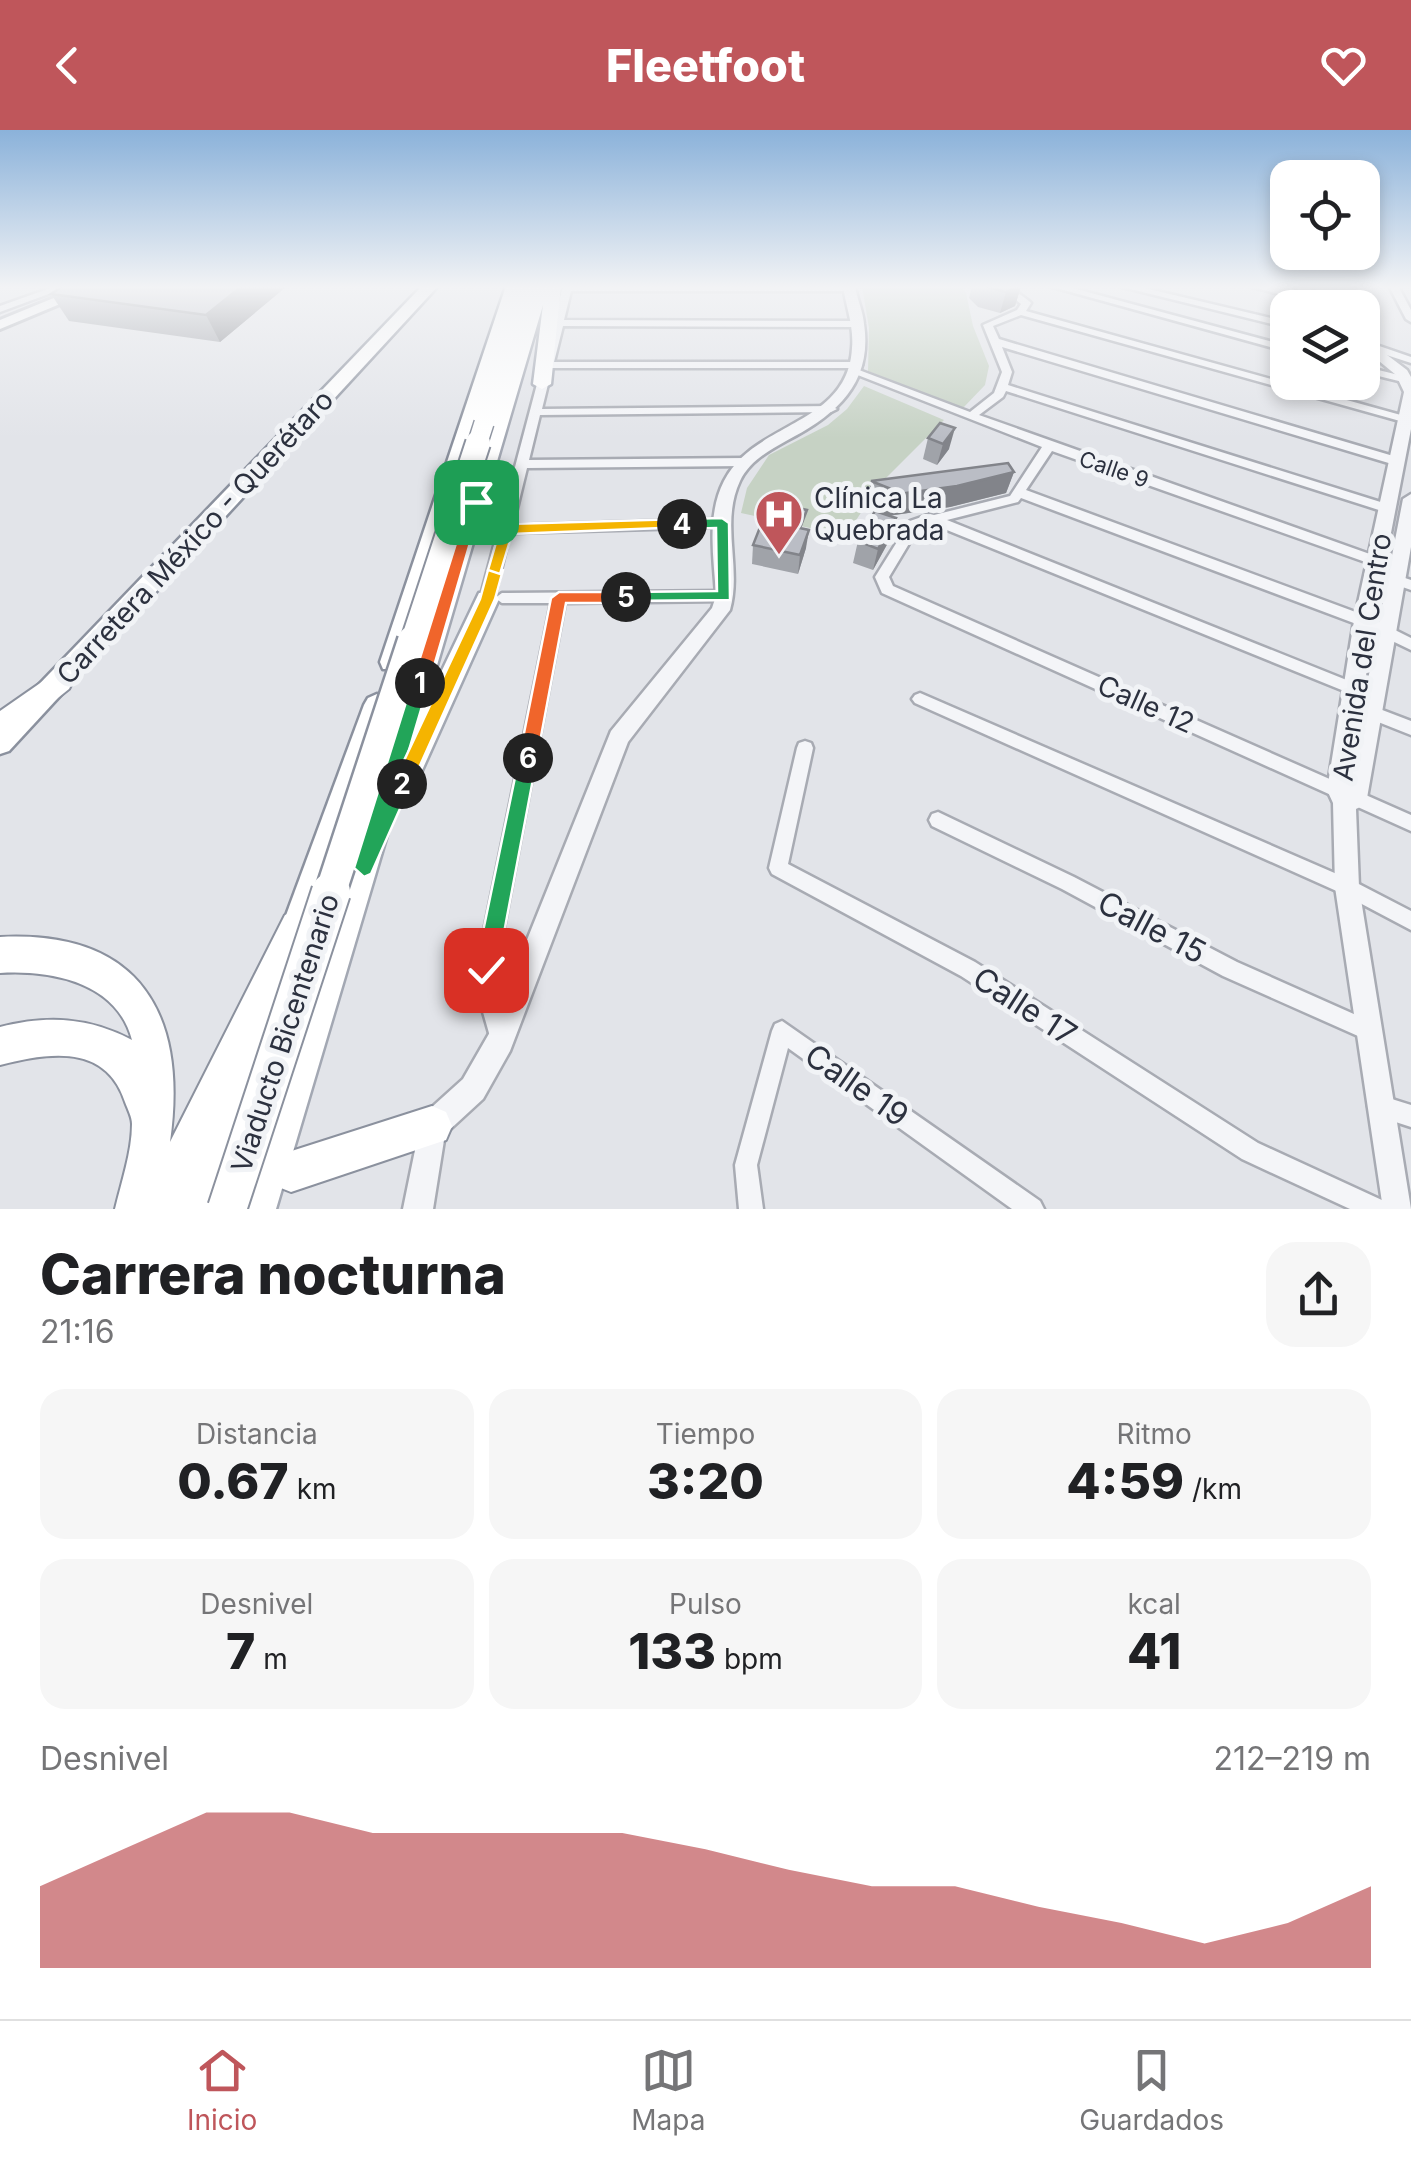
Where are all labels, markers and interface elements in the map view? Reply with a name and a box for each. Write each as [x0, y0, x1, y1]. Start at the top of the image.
icon: back [40, 38, 95, 93]
text: Fleetfoot [606, 38, 805, 93]
icon: heart [1316, 38, 1371, 93]
map controls [1270, 160, 1380, 400]
button: locate [1270, 160, 1380, 270]
button: layers [1270, 290, 1380, 400]
street label: Carretera México - Querétaro [50, 383, 340, 691]
street label: Calle 9 [1076, 445, 1152, 493]
pin [434, 460, 519, 545]
icon: arrive [449, 475, 504, 530]
place label: Clínica La Quebrada [814, 481, 945, 547]
hospital icon: Clínica La Quebrada [753, 488, 805, 556]
pin: 4 [657, 499, 707, 549]
text: 4 [673, 507, 691, 541]
street label: Avenida del Centro [1326, 531, 1398, 783]
pin: 5 [601, 572, 651, 622]
text: 5 [617, 580, 635, 614]
pin: 1 [395, 658, 445, 708]
text: 1 [414, 666, 426, 700]
street label: Calle 12 [1092, 668, 1200, 740]
pin: 6 [503, 733, 553, 783]
text: 6 [519, 741, 537, 775]
pin: 2 [377, 759, 427, 809]
text: 2 [393, 767, 411, 801]
street label: Calle 15 [1091, 882, 1213, 972]
street label: Viaducto Bicentenario [224, 889, 346, 1177]
pin [444, 928, 529, 1013]
icon: check [459, 943, 514, 998]
street label: Calle 17 [966, 958, 1084, 1054]
street label: Calle 19 [798, 1035, 916, 1135]
text: Carrera nocturna [40, 1241, 506, 1307]
button: share [1266, 1242, 1371, 1347]
text: 21:16 [40, 1312, 115, 1351]
text: Distancia [196, 1417, 318, 1451]
text: Tiempo [656, 1417, 755, 1451]
text: Ritmo [1117, 1417, 1192, 1451]
text: 0.67 [177, 1451, 289, 1511]
text: 3:20 [647, 1451, 764, 1511]
text: 4:59 [1066, 1451, 1184, 1511]
text: km [289, 1472, 337, 1506]
text: /km [1184, 1472, 1242, 1506]
text: Desnivel [200, 1587, 313, 1621]
text: Pulso [669, 1587, 742, 1621]
text: kcal [1127, 1587, 1181, 1621]
text: 7 [226, 1621, 255, 1681]
text: 133 [628, 1621, 716, 1681]
text: 41 [1127, 1621, 1181, 1681]
text: m [255, 1642, 288, 1676]
text: bpm [716, 1642, 783, 1676]
text: Desnivel [40, 1739, 169, 1778]
text: 212–219 m [1214, 1739, 1371, 1778]
tab: Inicio [187, 2043, 257, 2137]
tab: Mapa [631, 2043, 705, 2137]
tab: Guardados [1079, 2043, 1224, 2137]

